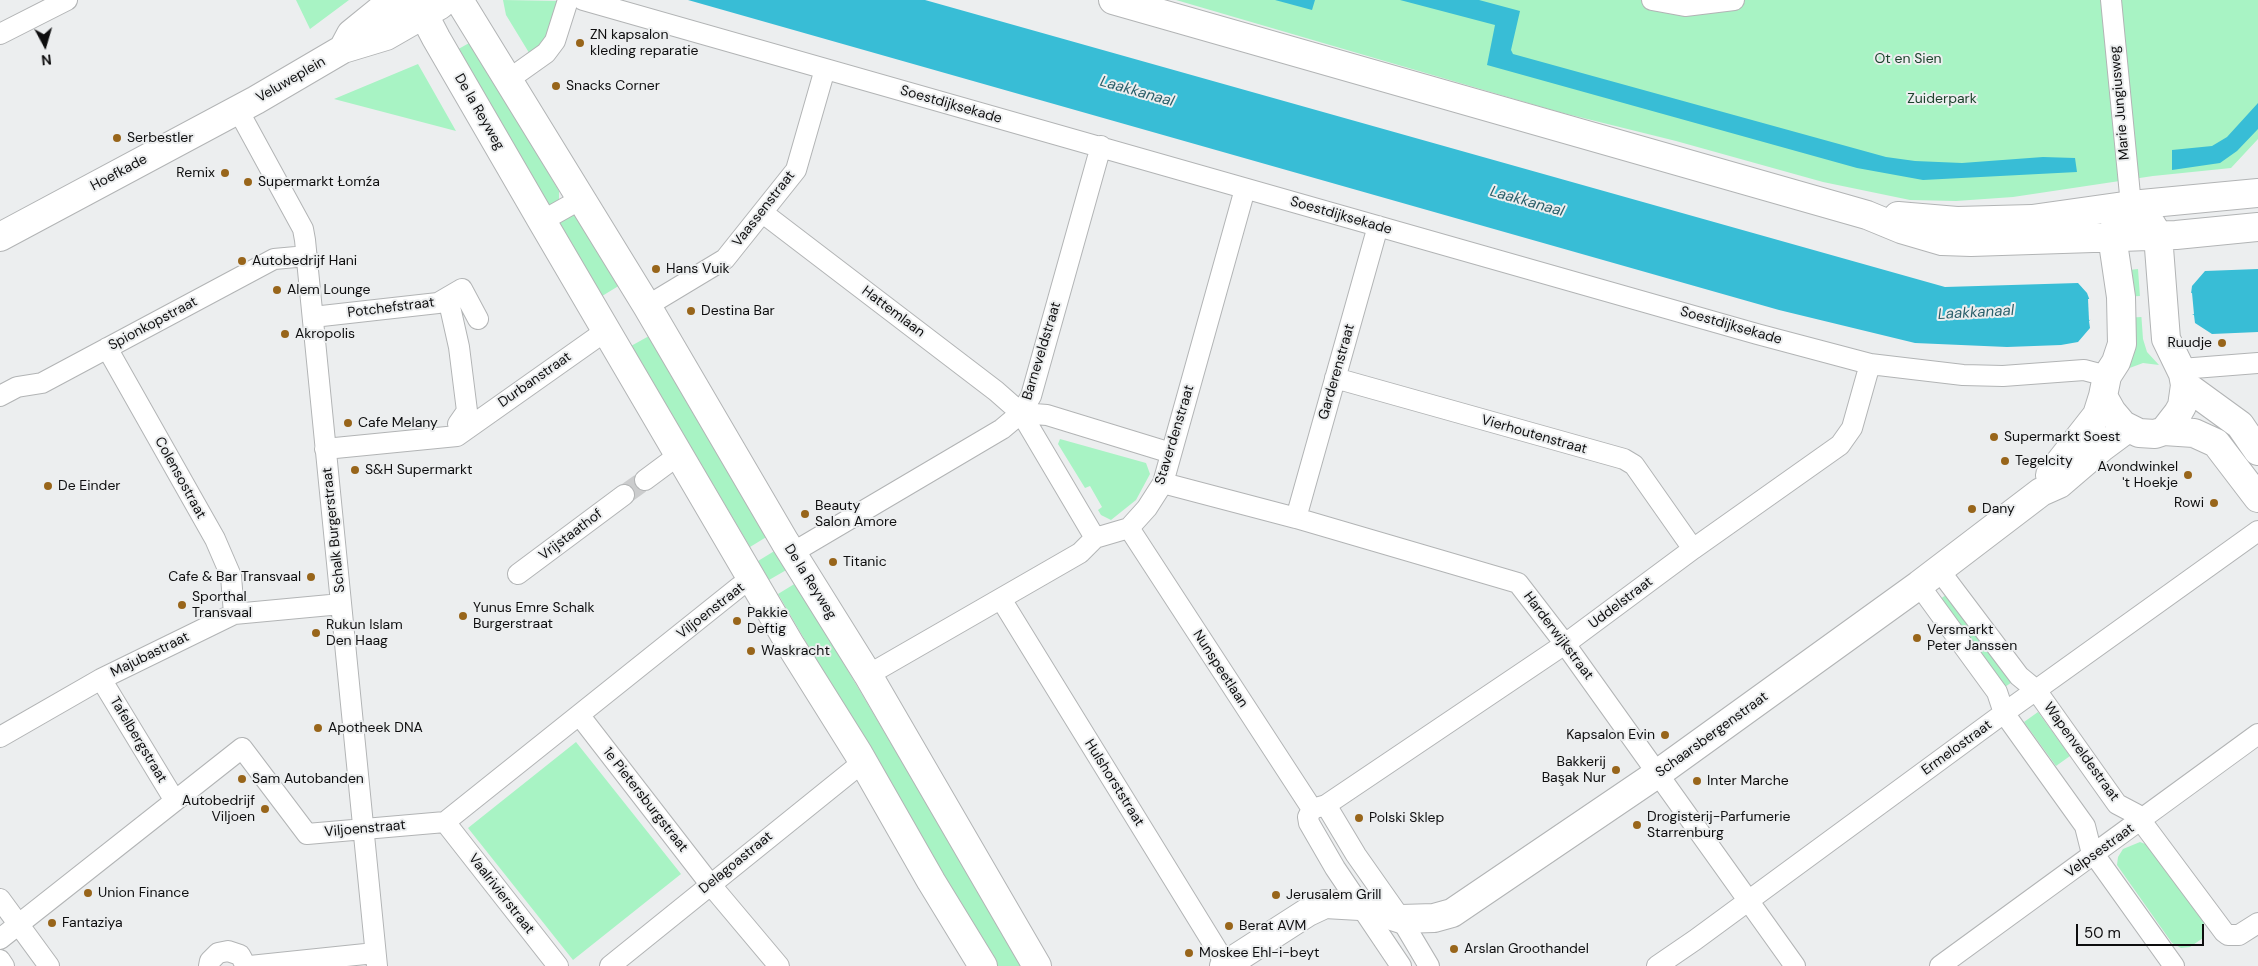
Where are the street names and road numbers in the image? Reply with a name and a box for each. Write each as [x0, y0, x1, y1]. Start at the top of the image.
street label: Marie Jungiusweg [2107, 45, 2133, 161]
street label: Veluweplein [253, 53, 329, 107]
street label: De la Reyweg [450, 71, 508, 153]
street label: Soestdijksekade [898, 82, 1004, 128]
street label: Hoefkade [88, 151, 150, 195]
street label: Vaassenstraat [729, 168, 799, 250]
street label: Soestdijksekade [1288, 193, 1394, 239]
street label: Hattemlaan [858, 283, 928, 341]
street label: Spionkopstraat [106, 294, 200, 354]
street label: Potchefstraat [347, 294, 435, 322]
street label: Barneveldstraat [1019, 300, 1065, 402]
street label: Soestdijksekade [1678, 303, 1784, 349]
street label: Garderenstraat [1315, 322, 1359, 422]
street label: Durbanstraat [495, 349, 575, 411]
street label: Staverdenstraat [1152, 383, 1198, 487]
street label: Vierhoutenstraat [1479, 412, 1589, 458]
street label: Colensostraat [151, 434, 209, 522]
street label: Schalk Burgerstraat [319, 467, 349, 593]
street label: Vrijstaathof [536, 506, 606, 564]
street label: De la Reyweg [780, 541, 840, 623]
street label: Uddelstraat [1586, 574, 1656, 632]
street label: Viljoenstraat [674, 579, 748, 643]
street label: Harderwijkstraat [1519, 589, 1597, 683]
street label: Nunspeetlaan [1189, 627, 1251, 711]
street label: Majubastraat [108, 629, 192, 681]
street label: Schaarsbergenstraat [1653, 689, 1771, 781]
street label: Tafelbergstraat [106, 694, 170, 786]
street label: Wapenveldestraat [2040, 699, 2122, 805]
street label: Ermelostraat [1919, 717, 1995, 779]
street label: Hulshorststraat [1081, 736, 1147, 830]
street label: 1e Pietersburgstraat [599, 744, 691, 856]
street label: Viljoenstraat [324, 817, 406, 841]
street label: Velpsestraat [2062, 820, 2138, 882]
street label: Delagoastraat [696, 828, 776, 898]
street label: Vaalrivierstraat [464, 851, 538, 937]

